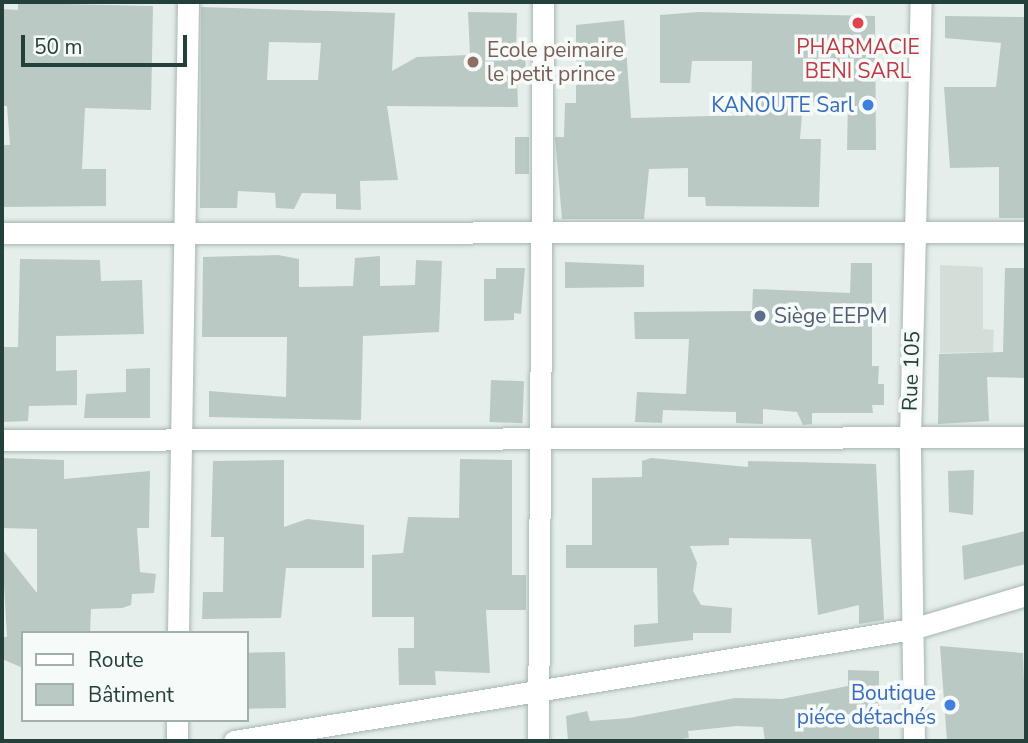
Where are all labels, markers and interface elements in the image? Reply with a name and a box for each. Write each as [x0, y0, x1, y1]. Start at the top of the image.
marker: PHARMACIE BENI SARL [850, 15, 866, 31]
scale bar [24, 21, 191, 65]
text: 50 m [34, 33, 83, 61]
place label: PHARMACIE BENI SARL [796, 34, 920, 84]
place label: Ecole peimaire le petit prince [487, 37, 624, 87]
marker: Ecole peimaire le petit prince [465, 54, 481, 70]
place label: KANOUTE Sarl [711, 92, 854, 118]
marker: KANOUTE Sarl [860, 97, 876, 113]
place label: Siège EEPM [774, 303, 888, 329]
marker: Siège EEPM [752, 308, 768, 324]
street label: Rue 105 [897, 330, 925, 412]
legend [21, 631, 248, 722]
text: Route [88, 646, 144, 674]
place label: Boutique piéce détachés [797, 680, 936, 730]
text: Bâtiment [88, 681, 174, 709]
marker: Boutique piéce détachés [942, 697, 958, 713]

